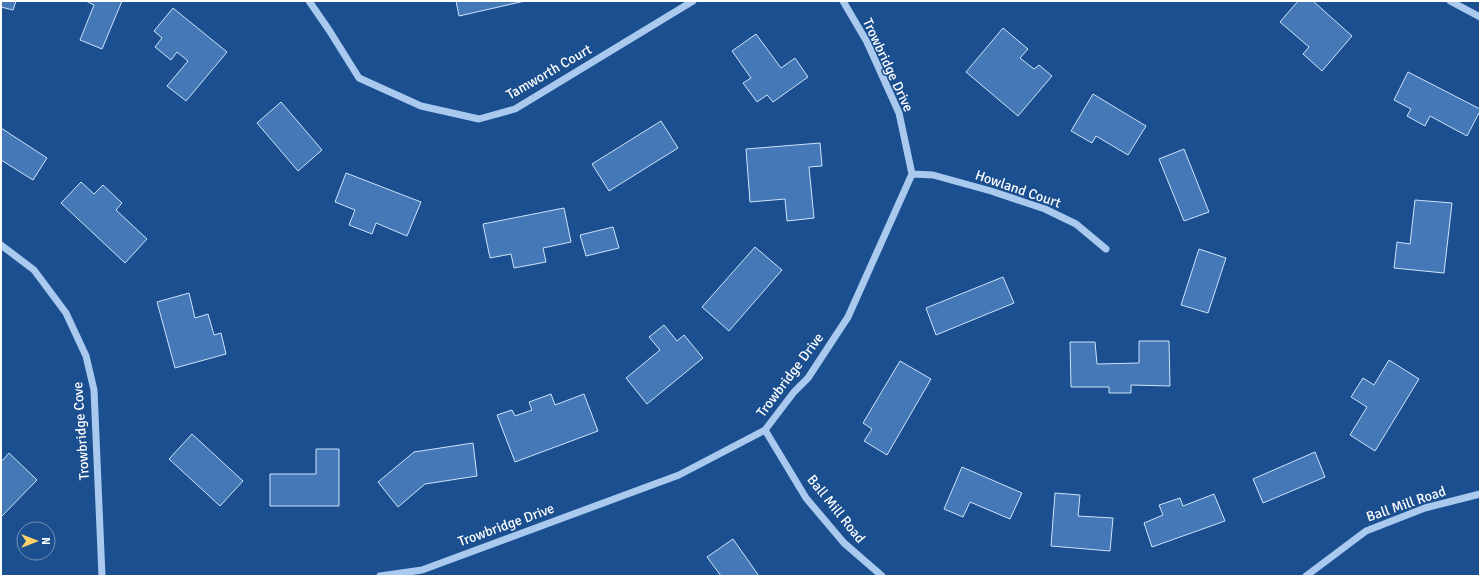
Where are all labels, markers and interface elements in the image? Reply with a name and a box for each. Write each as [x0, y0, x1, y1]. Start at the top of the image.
street label: Trowbridge Drive [859, 16, 917, 114]
street label: Tamworth Court [503, 41, 595, 103]
street label: Howland Court [973, 166, 1063, 212]
street label: Trowbridge Drive [753, 329, 827, 421]
street label: Trowbridge Cove [69, 381, 93, 481]
street label: Ball Mill Road [803, 471, 869, 547]
street label: Ball Mill Road [1364, 482, 1448, 526]
street label: Trowbridge Drive [456, 500, 556, 550]
north arrow [16, 521, 56, 561]
text: N [39, 537, 52, 545]

